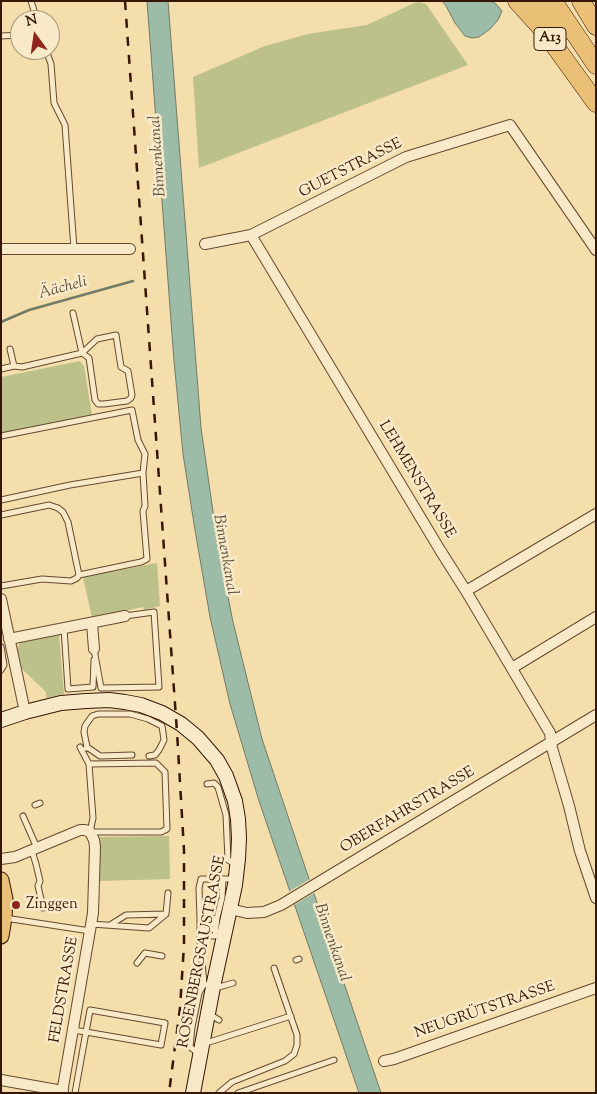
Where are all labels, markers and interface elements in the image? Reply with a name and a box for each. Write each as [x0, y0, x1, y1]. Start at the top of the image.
north arrow [10, 10, 60, 60]
text: N [24, 10, 39, 32]
road number: A13 [534, 28, 566, 50]
water label: Binnenkanal [147, 115, 171, 197]
street label: GUETSTRASSE [296, 135, 406, 203]
water label: Äächeli [37, 273, 89, 305]
street label: LEHMENSTRASSE [374, 418, 458, 542]
water label: Binnenkanal [207, 513, 241, 597]
street label: OBERFAHRSTRASSE [338, 764, 478, 858]
street label: ROSENBERGSAUSTRASSE [176, 854, 230, 1050]
place label: Zinggen [26, 896, 78, 914]
marker: Zinggen [10, 899, 22, 911]
water label: Binnenkanal [309, 901, 353, 985]
street label: FELDSTRASSE [47, 936, 83, 1044]
street label: NEUGRÜTSTRASSE [412, 979, 558, 1043]

